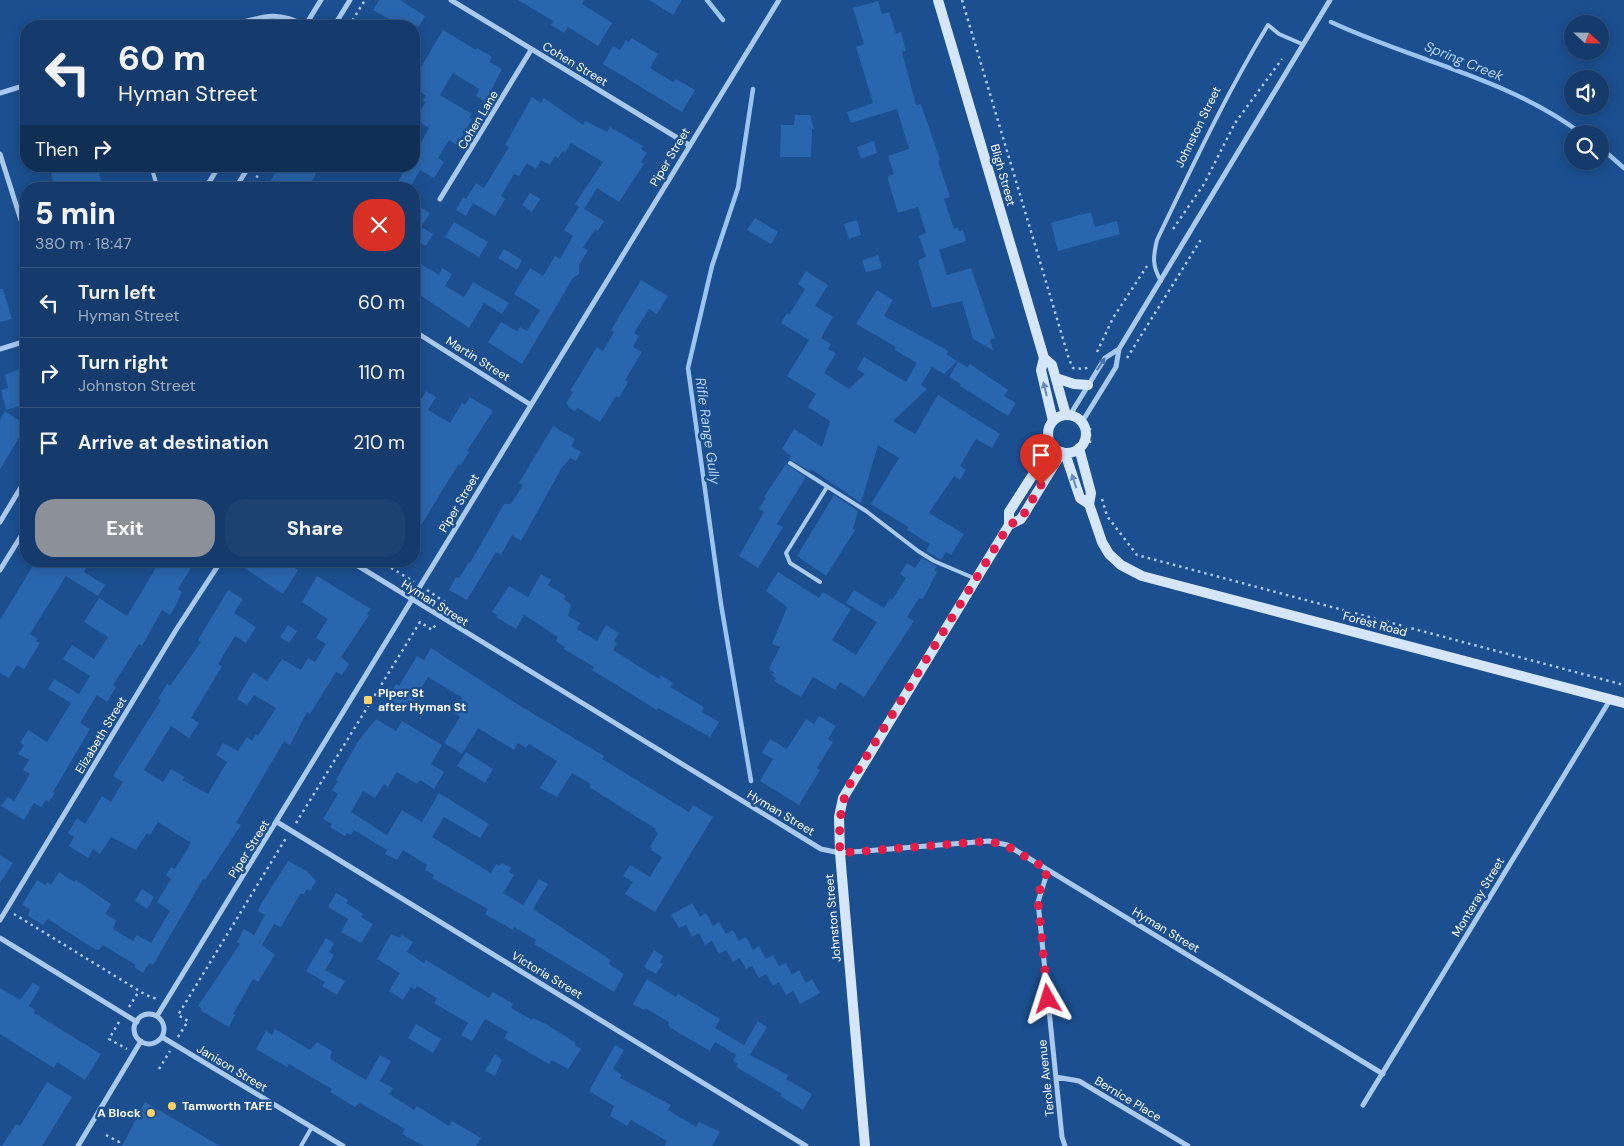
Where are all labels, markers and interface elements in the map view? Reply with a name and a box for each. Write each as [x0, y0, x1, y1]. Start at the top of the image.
north arrow [1564, 15, 1609, 60]
map controls [1564, 15, 1609, 170]
text: 60 m [118, 35, 206, 81]
water label: Spring Creek [1422, 37, 1507, 85]
street label: Cohen Street [539, 38, 611, 90]
icon: left [35, 40, 100, 105]
button: sound [1564, 70, 1609, 115]
text: Hyman Street [118, 79, 258, 108]
street label: Johnston Street [1171, 83, 1225, 170]
street label: Cohen Lane [454, 87, 502, 152]
street label: Piper Street [646, 124, 694, 189]
button: search [1564, 125, 1609, 170]
icon: right [88, 135, 116, 163]
text: Then [35, 137, 78, 162]
street label: Bligh Street [987, 142, 1020, 208]
text: 5 min [35, 194, 116, 233]
button: close [353, 199, 405, 251]
text: 380 m · 18:47 [35, 233, 132, 254]
text: Turn left [78, 280, 156, 305]
icon: left [35, 289, 63, 317]
text: 60 m [358, 290, 405, 315]
text: Hyman Street [78, 305, 180, 326]
street label: Martin Street [443, 333, 513, 385]
text: Turn right [78, 350, 168, 375]
one-way arrow [1096, 358, 1106, 371]
icon: right [35, 359, 63, 387]
text: 110 m [358, 360, 405, 385]
text: Johnston Street [78, 375, 196, 396]
water label: Rifle Range Gully [692, 376, 725, 487]
one-way arrow [1041, 382, 1049, 397]
icon: arrive [35, 429, 63, 457]
text: Arrive at destination [78, 430, 269, 455]
text: 210 m [353, 430, 405, 455]
pin [1020, 434, 1062, 485]
icon: arrive [1027, 441, 1055, 469]
street label: Piper Street [435, 470, 483, 535]
one-way arrow [1070, 473, 1077, 488]
button: Exit [35, 499, 215, 557]
button: Share [225, 499, 405, 557]
street label: Hyman Street [398, 576, 472, 630]
street label: Forest Road [1341, 608, 1409, 640]
place label: Piper St after Hyman St [378, 685, 466, 715]
street label: Elizabeth Street [72, 693, 130, 777]
marker: Piper St after Hyman St [362, 694, 374, 706]
street label: Hyman Street [744, 787, 818, 840]
street label: Piper Street [225, 817, 273, 881]
street label: Monteray Street [1448, 854, 1508, 940]
street label: Johnston Street [821, 873, 845, 963]
street label: Hyman Street [1129, 904, 1203, 957]
street label: Victoria Street [508, 947, 586, 1003]
position arrow [1021, 972, 1073, 1024]
street label: Terole Avenue [1034, 1039, 1058, 1117]
street label: Janison Street [194, 1041, 270, 1095]
street label: Bernice Place [1092, 1073, 1164, 1125]
place label: Tamworth TAFE [182, 1098, 272, 1114]
marker: Tamworth TAFE [166, 1100, 178, 1112]
place label: A Block [97, 1105, 141, 1121]
marker: A Block [145, 1107, 157, 1119]

